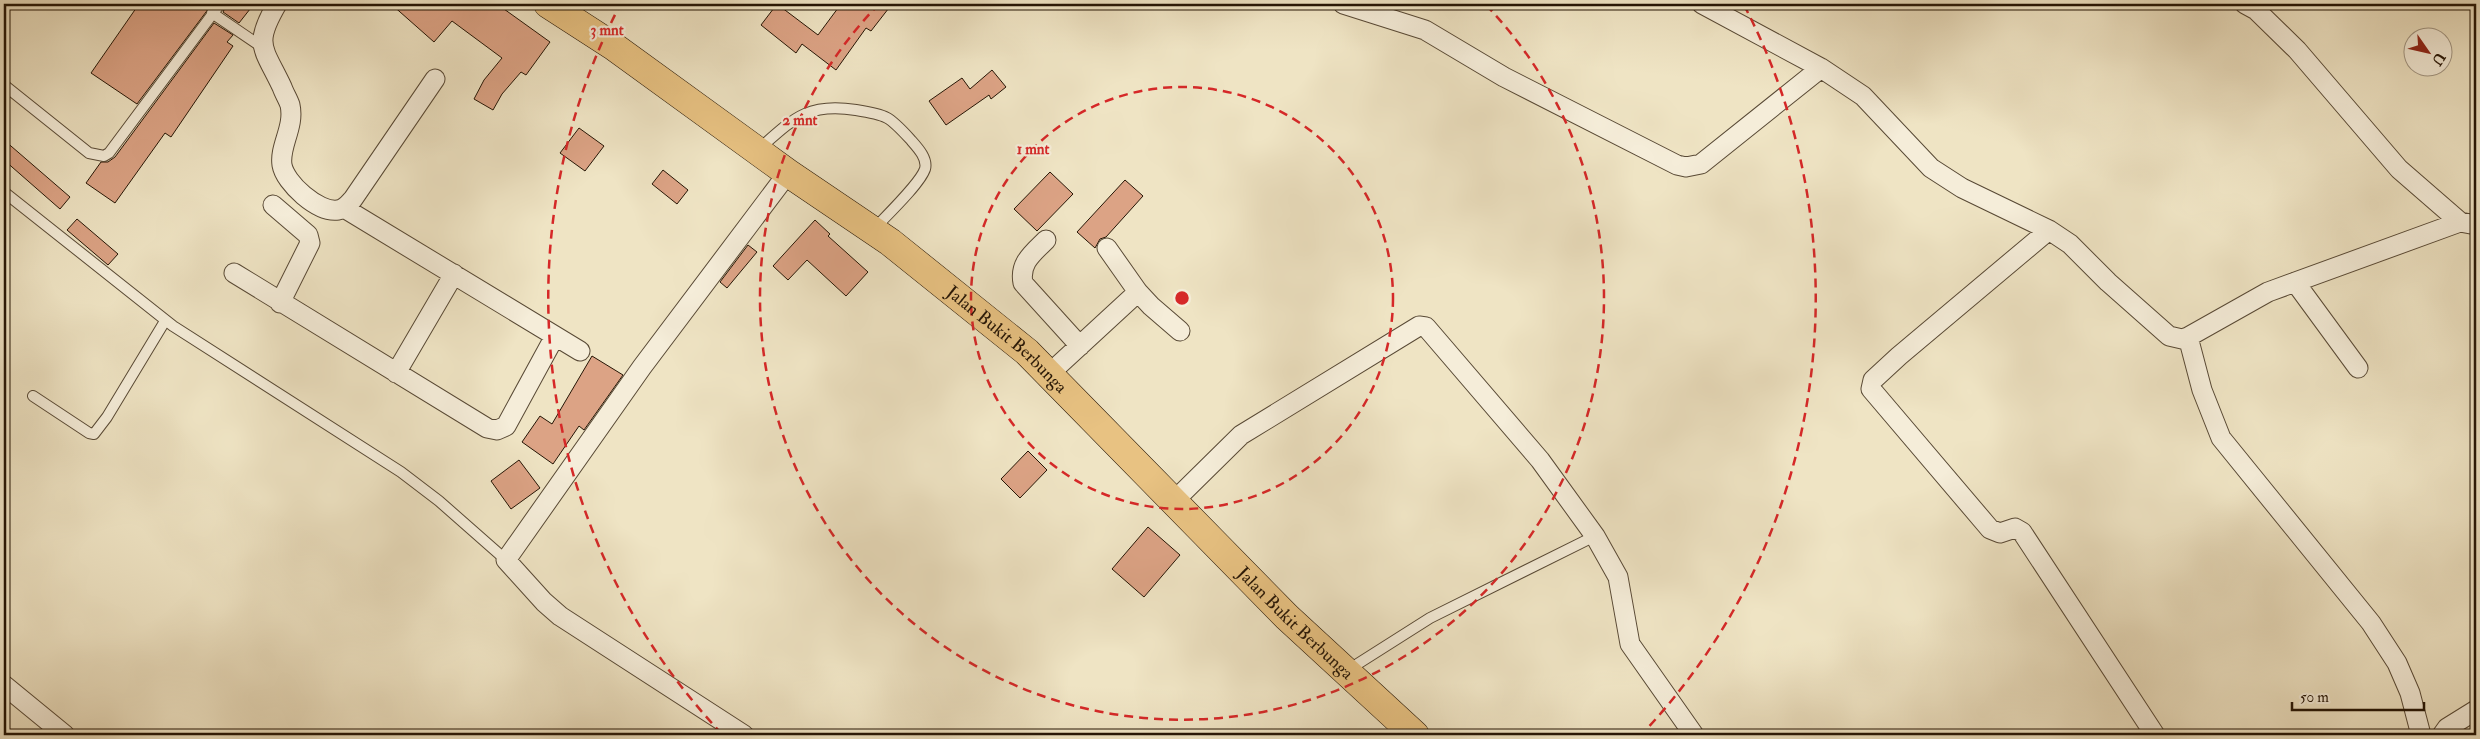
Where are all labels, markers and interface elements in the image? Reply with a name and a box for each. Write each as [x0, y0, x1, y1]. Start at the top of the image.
text: 3 mnt [590, 21, 624, 40]
north arrow [2402, 28, 2452, 78]
text: U [2428, 49, 2449, 69]
text: 2 mnt [783, 111, 818, 130]
text: 1 mnt [1017, 140, 1049, 159]
street label: Jalan Bukit Berbunga [941, 280, 1072, 399]
centre of rings [1173, 289, 1191, 307]
street label: Jalan Bukit Berbunga [1231, 561, 1359, 685]
scale bar [2292, 679, 2425, 711]
text: 50 m [2300, 688, 2329, 707]

